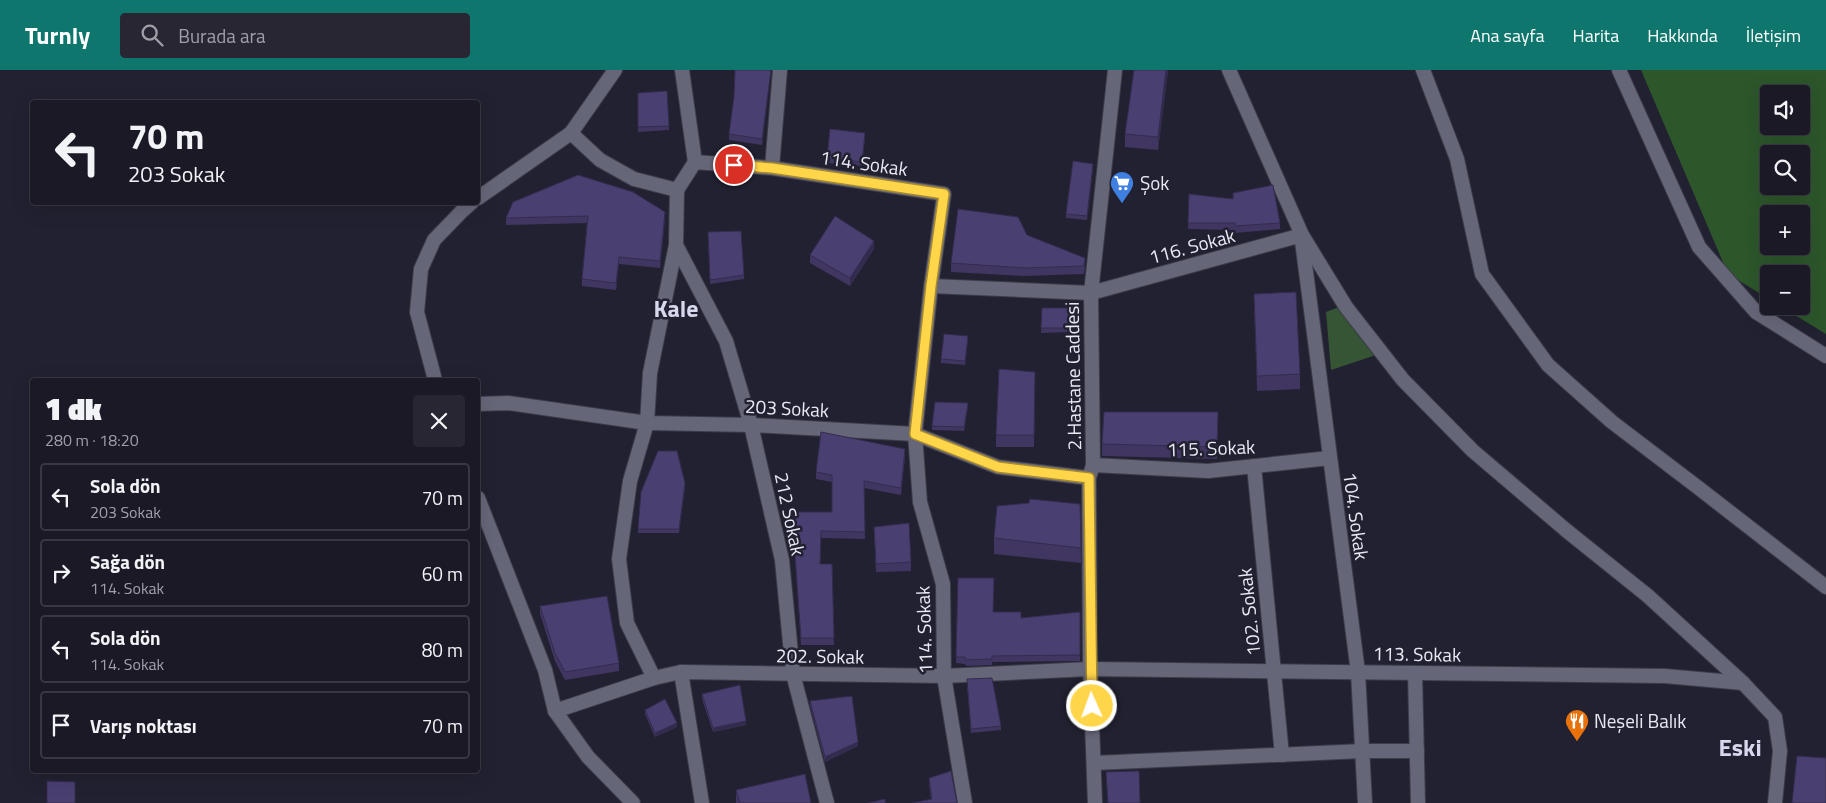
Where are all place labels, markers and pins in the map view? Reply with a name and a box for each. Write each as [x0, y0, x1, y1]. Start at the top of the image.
pin [713, 144, 755, 186]
place label: Şok [1140, 168, 1169, 197]
supermarket icon: Şok [1109, 170, 1135, 204]
place label: Neşeli Balık [1594, 706, 1686, 735]
restaurant icon: Neşeli Balık [1564, 708, 1590, 742]

